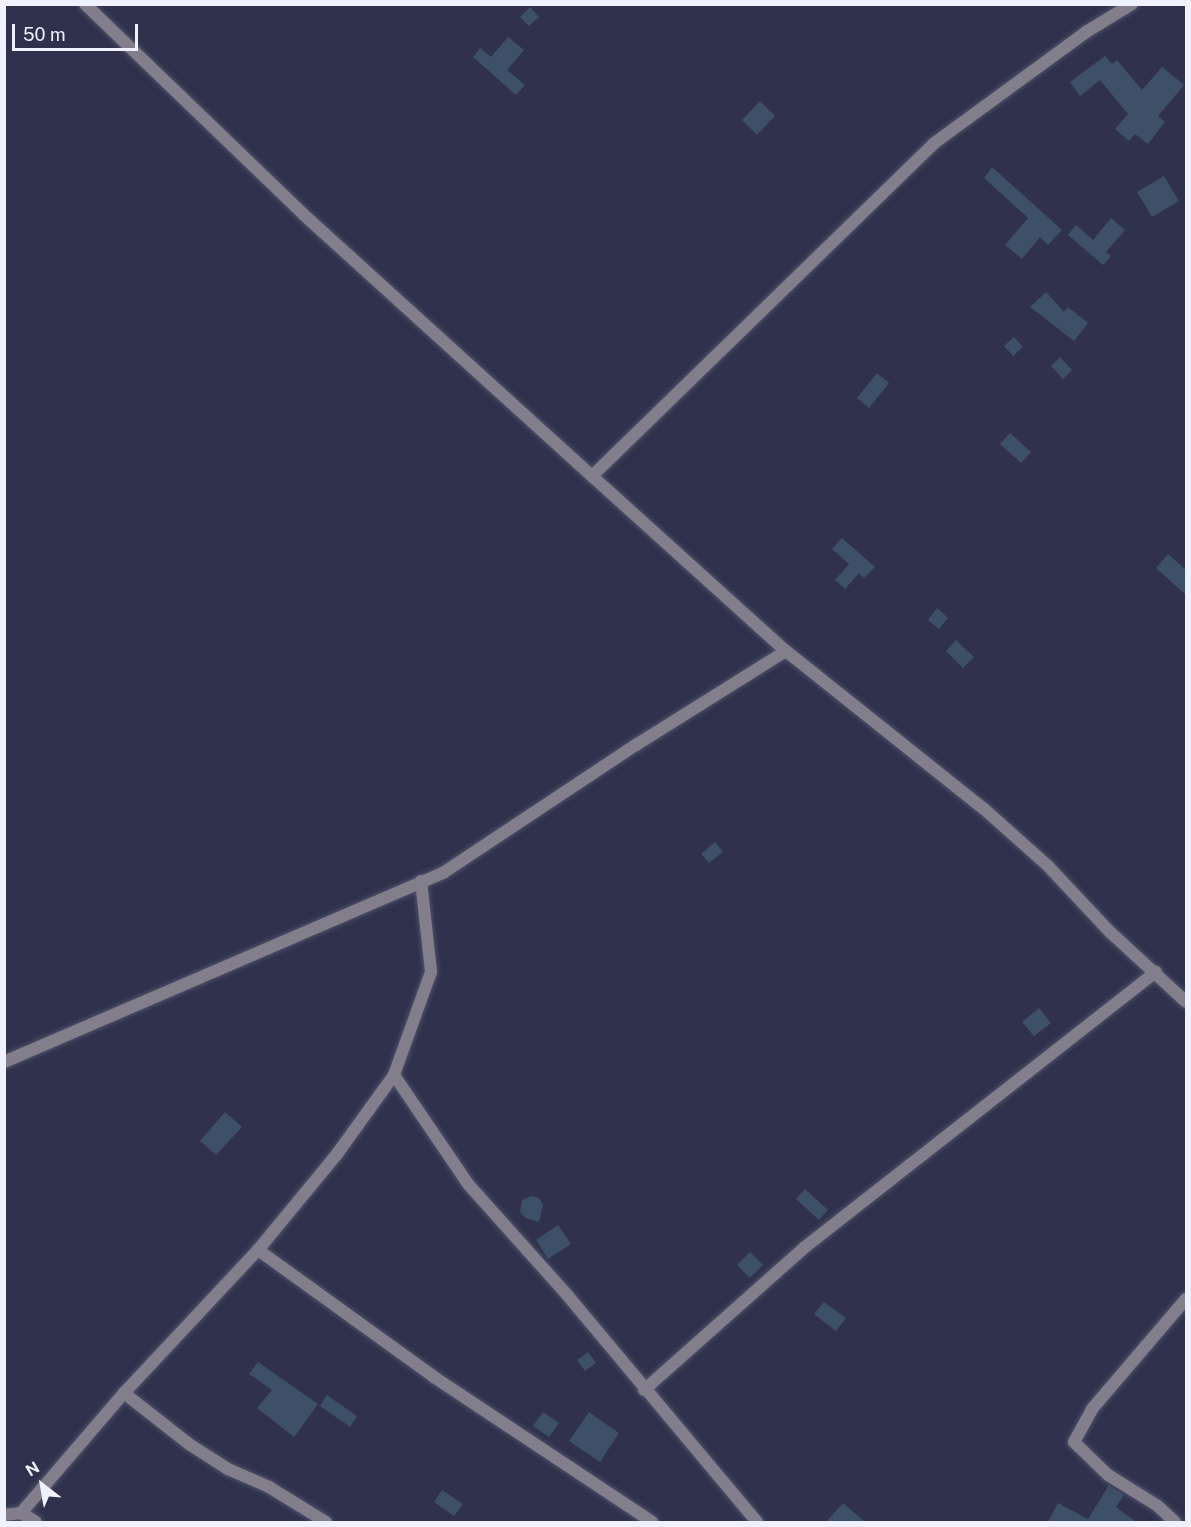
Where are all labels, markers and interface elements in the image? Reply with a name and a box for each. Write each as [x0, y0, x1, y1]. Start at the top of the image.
scale bar [15, 12, 141, 50]
text: 50 m [23, 24, 66, 45]
north arrow [12, 1455, 72, 1515]
text: N [22, 1458, 43, 1481]

